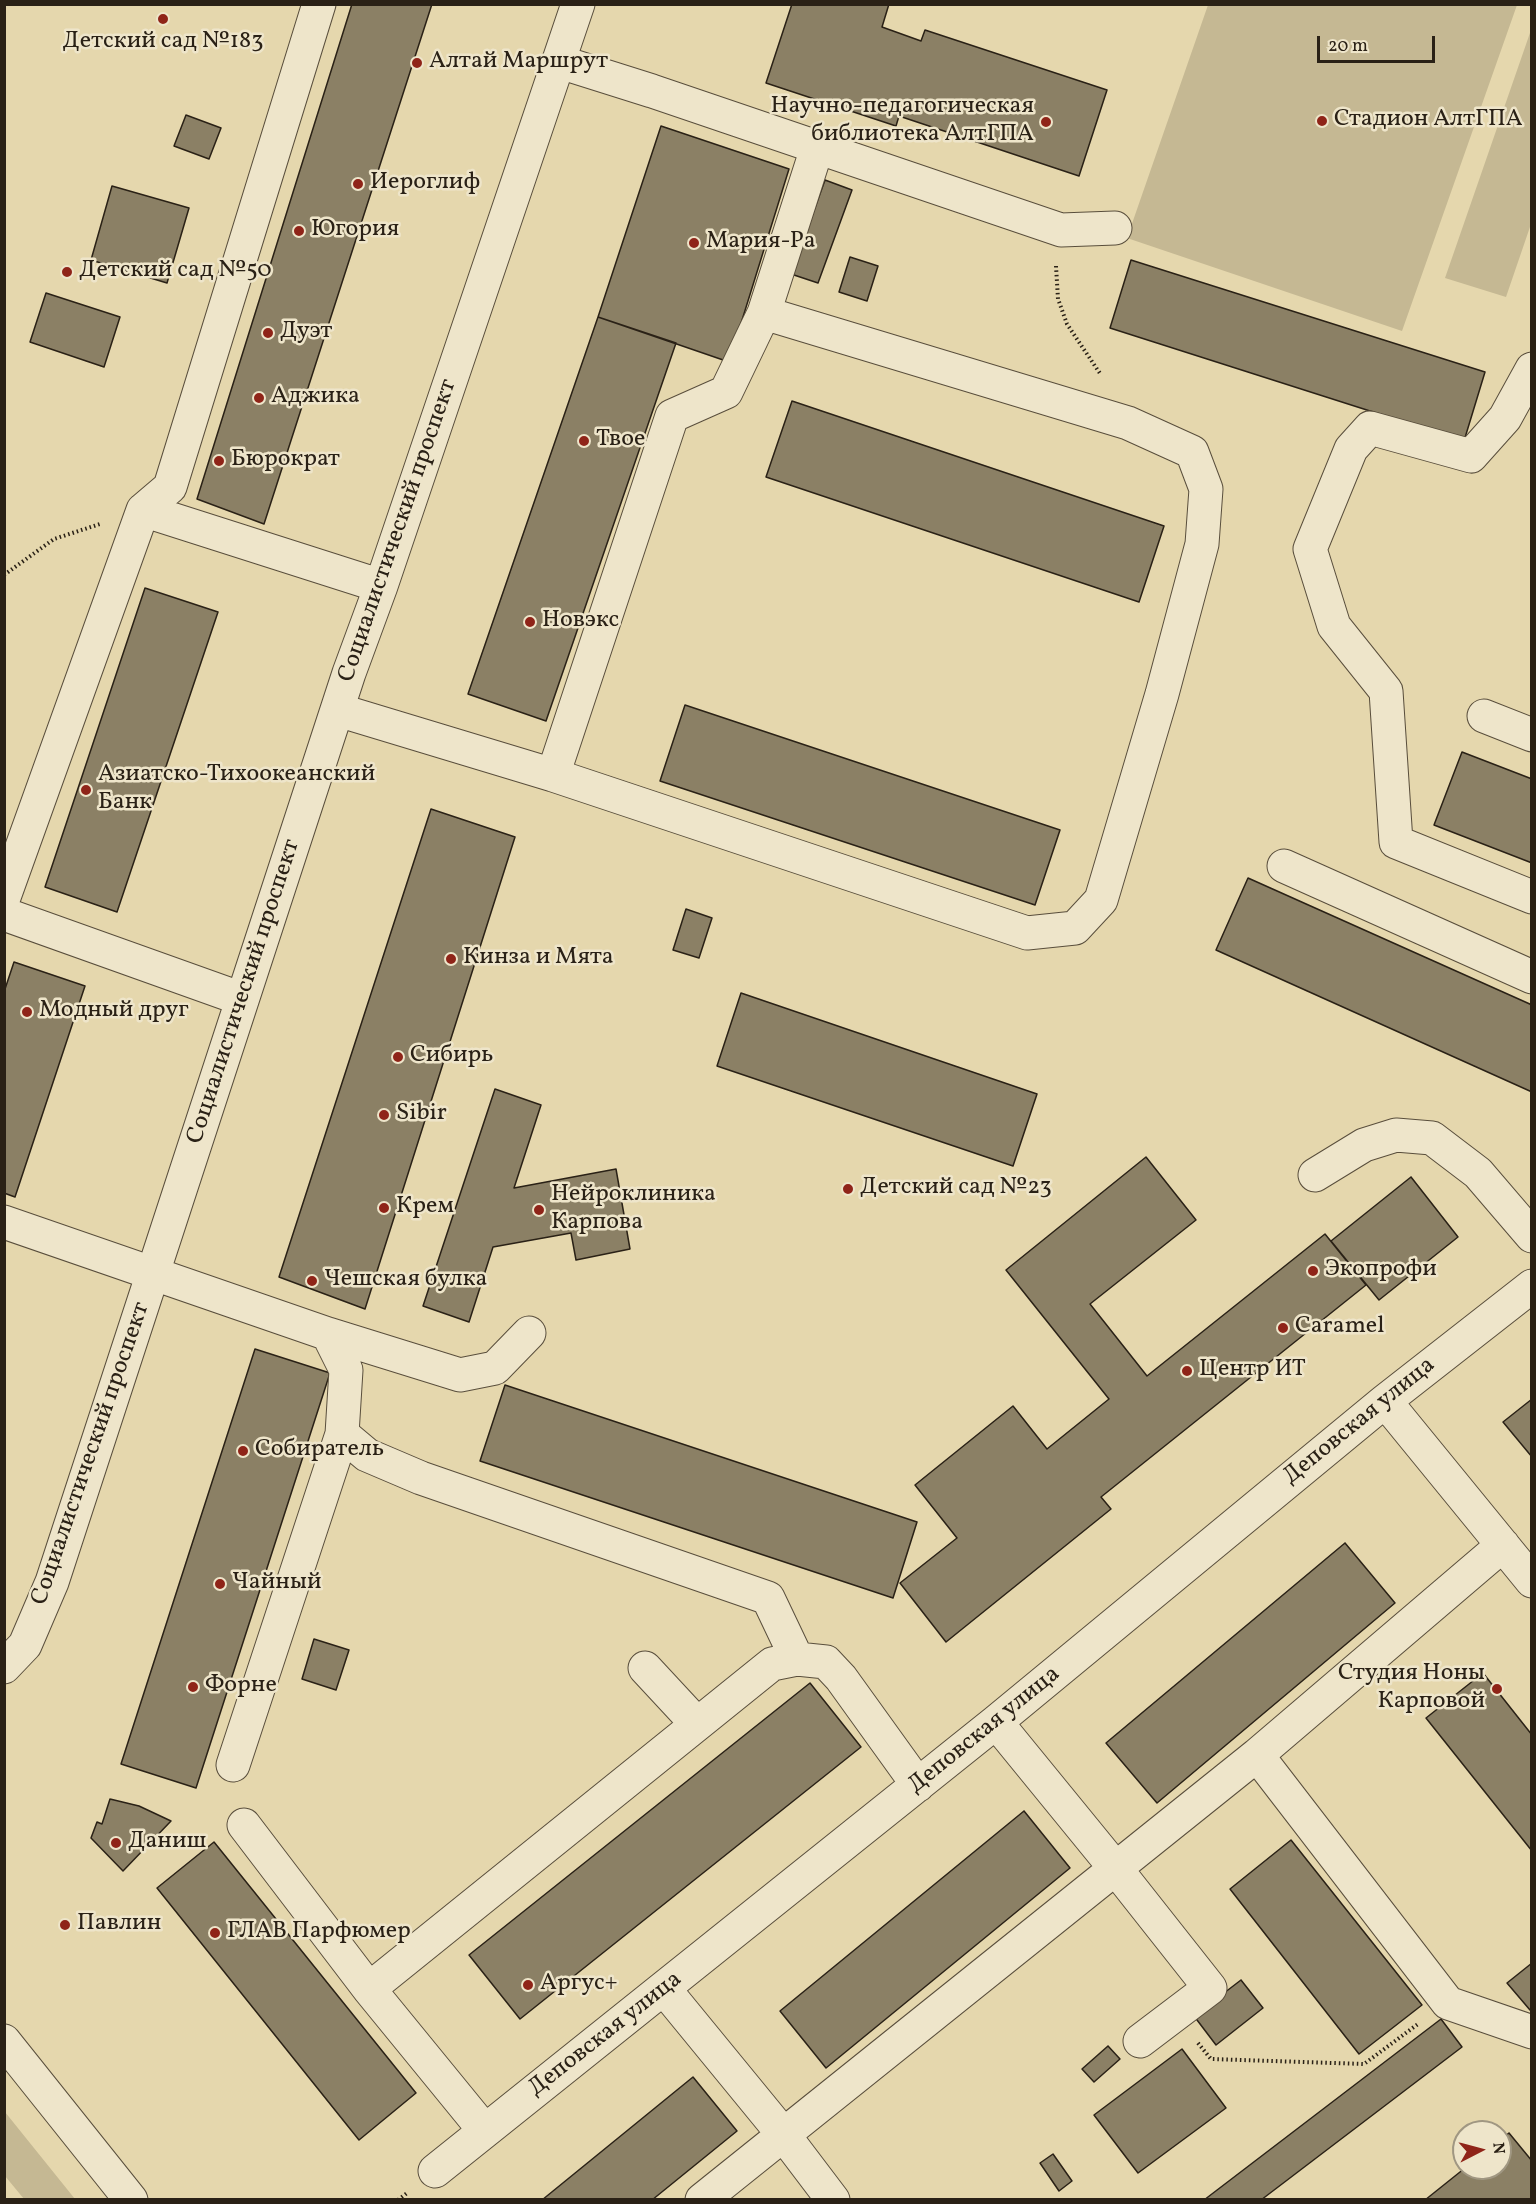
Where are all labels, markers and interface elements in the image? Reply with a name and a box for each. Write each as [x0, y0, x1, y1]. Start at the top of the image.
marker: Детский сад №183 [156, 12, 170, 26]
scale bar [1320, 24, 1438, 62]
place label: Детский сад №183 [62, 29, 264, 57]
text: 20 m [1328, 34, 1368, 59]
place label: Алтай Маршрут [429, 49, 608, 77]
marker: Алтай Маршрут [410, 56, 424, 70]
place label: Научно-педагогическая библиотека АлтГПА [770, 94, 1034, 150]
place label: Стадион АлтГПА [1334, 107, 1523, 135]
marker: Стадион АлтГПА [1315, 114, 1329, 128]
marker: Научно-педагогическая библиотека АлтГПА [1039, 115, 1053, 129]
place label: Иероглиф [370, 170, 480, 198]
marker: Иероглиф [351, 177, 365, 191]
place label: Югория [311, 217, 399, 245]
marker: Югория [292, 224, 306, 238]
place label: Мария-Ра [706, 229, 816, 257]
marker: Мария-Ра [687, 236, 701, 250]
place label: Детский сад №50 [79, 258, 272, 286]
marker: Детский сад №50 [60, 265, 74, 279]
place label: Дуэт [280, 319, 333, 347]
marker: Дуэт [261, 326, 275, 340]
street label: Социалистический проспект [334, 376, 464, 686]
place label: Аджика [271, 384, 360, 412]
marker: Аджика [252, 391, 266, 405]
place label: Твое [596, 427, 645, 455]
marker: Твое [577, 434, 591, 448]
place label: Бюрократ [231, 447, 340, 475]
marker: Бюрократ [212, 454, 226, 468]
place label: Новэкс [542, 608, 619, 636]
marker: Новэкс [523, 615, 537, 629]
place label: Азиатско-Тихоокеанский Банк [98, 762, 375, 818]
marker: Азиатско-Тихоокеанский Банк [79, 783, 93, 797]
street label: Социалистический проспект [182, 836, 308, 1148]
place label: Кинза и Мята [463, 945, 614, 973]
marker: Кинза и Мята [444, 952, 458, 966]
place label: Модный друг [39, 998, 189, 1026]
marker: Модный друг [20, 1005, 34, 1019]
place label: Сибирь [410, 1043, 493, 1071]
marker: Сибирь [391, 1050, 405, 1064]
place label: Sibir [396, 1101, 447, 1129]
marker: Sibir [377, 1108, 391, 1122]
place label: Детский сад №23 [860, 1175, 1052, 1203]
place label: Нейроклиника Карпова [551, 1182, 716, 1238]
marker: Детский сад №23 [841, 1182, 855, 1196]
place label: Крем [396, 1194, 454, 1222]
marker: Крем [377, 1201, 391, 1215]
marker: Нейроклиника Карпова [532, 1203, 546, 1217]
place label: Экопрофи [1325, 1257, 1437, 1285]
marker: Экопрофи [1306, 1264, 1320, 1278]
place label: Чешская булка [324, 1267, 487, 1295]
marker: Чешская булка [305, 1274, 319, 1288]
street label: Социалистический проспект [27, 1299, 157, 1609]
place label: Caramel [1295, 1314, 1384, 1342]
marker: Caramel [1276, 1321, 1290, 1335]
street label: Деповская улица [1278, 1352, 1442, 1492]
place label: Центр ИТ [1199, 1357, 1306, 1385]
marker: Центр ИТ [1180, 1364, 1194, 1378]
place label: Собиратель [255, 1437, 384, 1465]
marker: Собиратель [236, 1444, 250, 1458]
place label: Чайный [232, 1570, 322, 1598]
marker: Чайный [213, 1577, 227, 1591]
street label: Деповская улица [903, 1661, 1067, 1801]
place label: Студия Ноны Карповой [1338, 1661, 1485, 1717]
place label: Форне [205, 1673, 277, 1701]
marker: Форне [186, 1680, 200, 1694]
marker: Студия Ноны Карповой [1490, 1682, 1504, 1696]
place label: Даниш [128, 1829, 207, 1857]
marker: Даниш [109, 1836, 123, 1850]
place label: Павлин [77, 1911, 161, 1939]
marker: Павлин [58, 1918, 72, 1932]
place label: ГЛАВ Парфюмер [227, 1919, 411, 1947]
marker: ГЛАВ Парфюмер [208, 1926, 222, 1940]
street label: Деповская улица [523, 1966, 689, 2104]
place label: Аргус+ [540, 1971, 618, 1999]
marker: Аргус+ [521, 1978, 535, 1992]
north arrow [1452, 2120, 1512, 2180]
text: N [1486, 2141, 1509, 2155]

